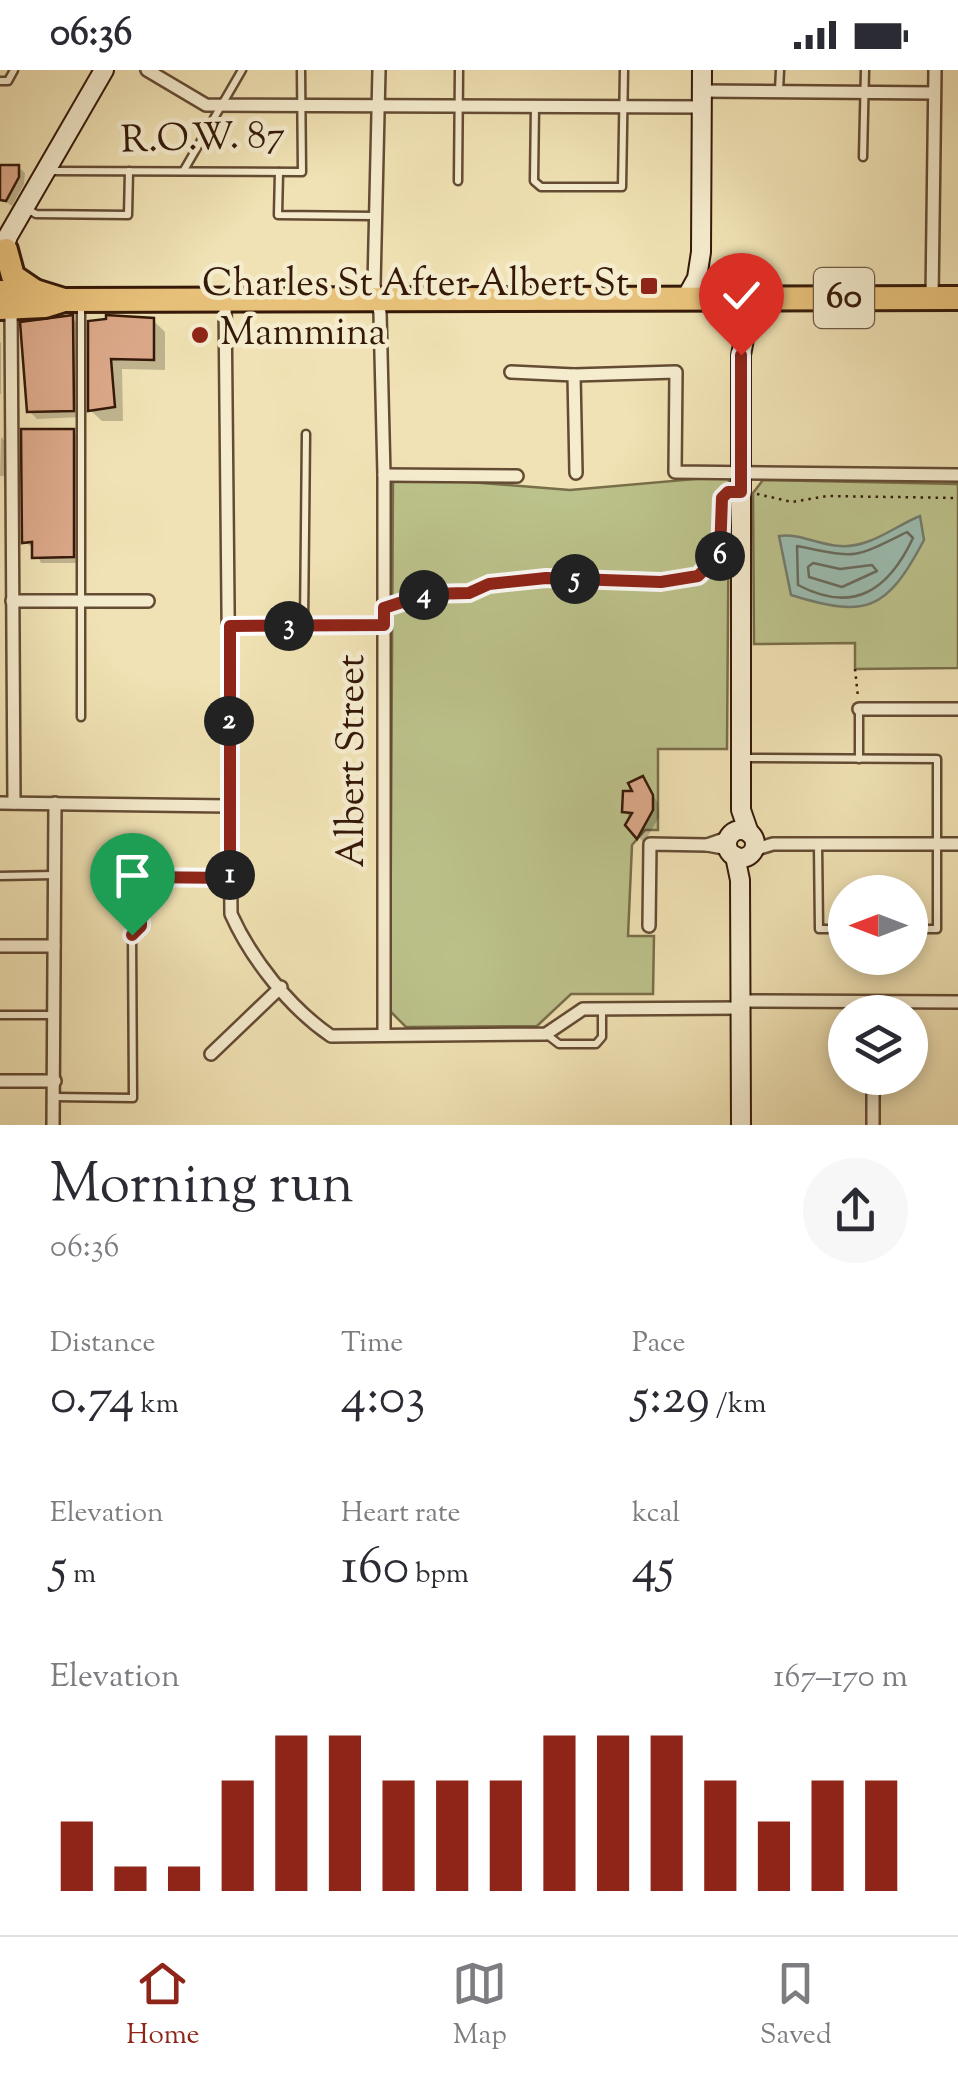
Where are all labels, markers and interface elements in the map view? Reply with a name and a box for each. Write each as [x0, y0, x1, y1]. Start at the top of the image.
text: 06:36 [50, 8, 132, 62]
street label: R.O.W. 87 [120, 110, 286, 170]
pin [699, 253, 784, 356]
place label: Charles St After Albert St [202, 259, 629, 313]
icon: check [714, 268, 769, 323]
road number: 60 [814, 268, 874, 328]
marker: Charles St After Albert St [638, 275, 660, 297]
place label: Mammina [220, 308, 386, 362]
marker: Mammina [189, 324, 211, 346]
pin: 6 [695, 531, 745, 581]
text: 6 [713, 536, 727, 576]
pin: 5 [550, 554, 600, 604]
text: 5 [570, 559, 580, 599]
pin: 4 [399, 570, 449, 620]
text: 4 [417, 575, 431, 615]
pin: 3 [264, 601, 314, 651]
text: 3 [283, 606, 295, 646]
street label: Albert Street [327, 654, 381, 868]
pin: 2 [204, 696, 254, 746]
text: 2 [222, 701, 236, 741]
pin [90, 833, 175, 936]
icon: arrive [105, 848, 160, 903]
pin: 1 [205, 850, 255, 900]
text: 1 [225, 855, 235, 895]
north arrow [828, 875, 928, 975]
map controls [828, 875, 928, 1095]
button: layers [828, 995, 928, 1095]
text: Morning run [50, 1148, 354, 1227]
button: share [803, 1158, 908, 1263]
text: 06:36 [50, 1225, 119, 1271]
text: Distance [50, 1324, 156, 1364]
text: Time [341, 1324, 403, 1364]
text: Pace [632, 1324, 686, 1364]
text: 0.74 [50, 1364, 135, 1436]
text: 4:03 [341, 1364, 425, 1436]
text: 5:29 [632, 1364, 710, 1436]
text: km [135, 1385, 179, 1425]
text: /km [710, 1385, 766, 1425]
text: Elevation [50, 1494, 164, 1534]
text: Heart rate [341, 1494, 461, 1534]
text: kcal [632, 1494, 680, 1534]
text: 5 [50, 1534, 67, 1606]
text: 160 [341, 1534, 409, 1606]
text: 45 [632, 1534, 674, 1606]
text: m [67, 1555, 96, 1595]
text: bpm [409, 1555, 469, 1595]
text: Elevation [50, 1655, 180, 1701]
text: 167–170 m [774, 1655, 908, 1701]
tab: Home [126, 1956, 200, 2056]
tab: Map [452, 1956, 507, 2056]
tab: Saved [760, 1956, 832, 2056]

